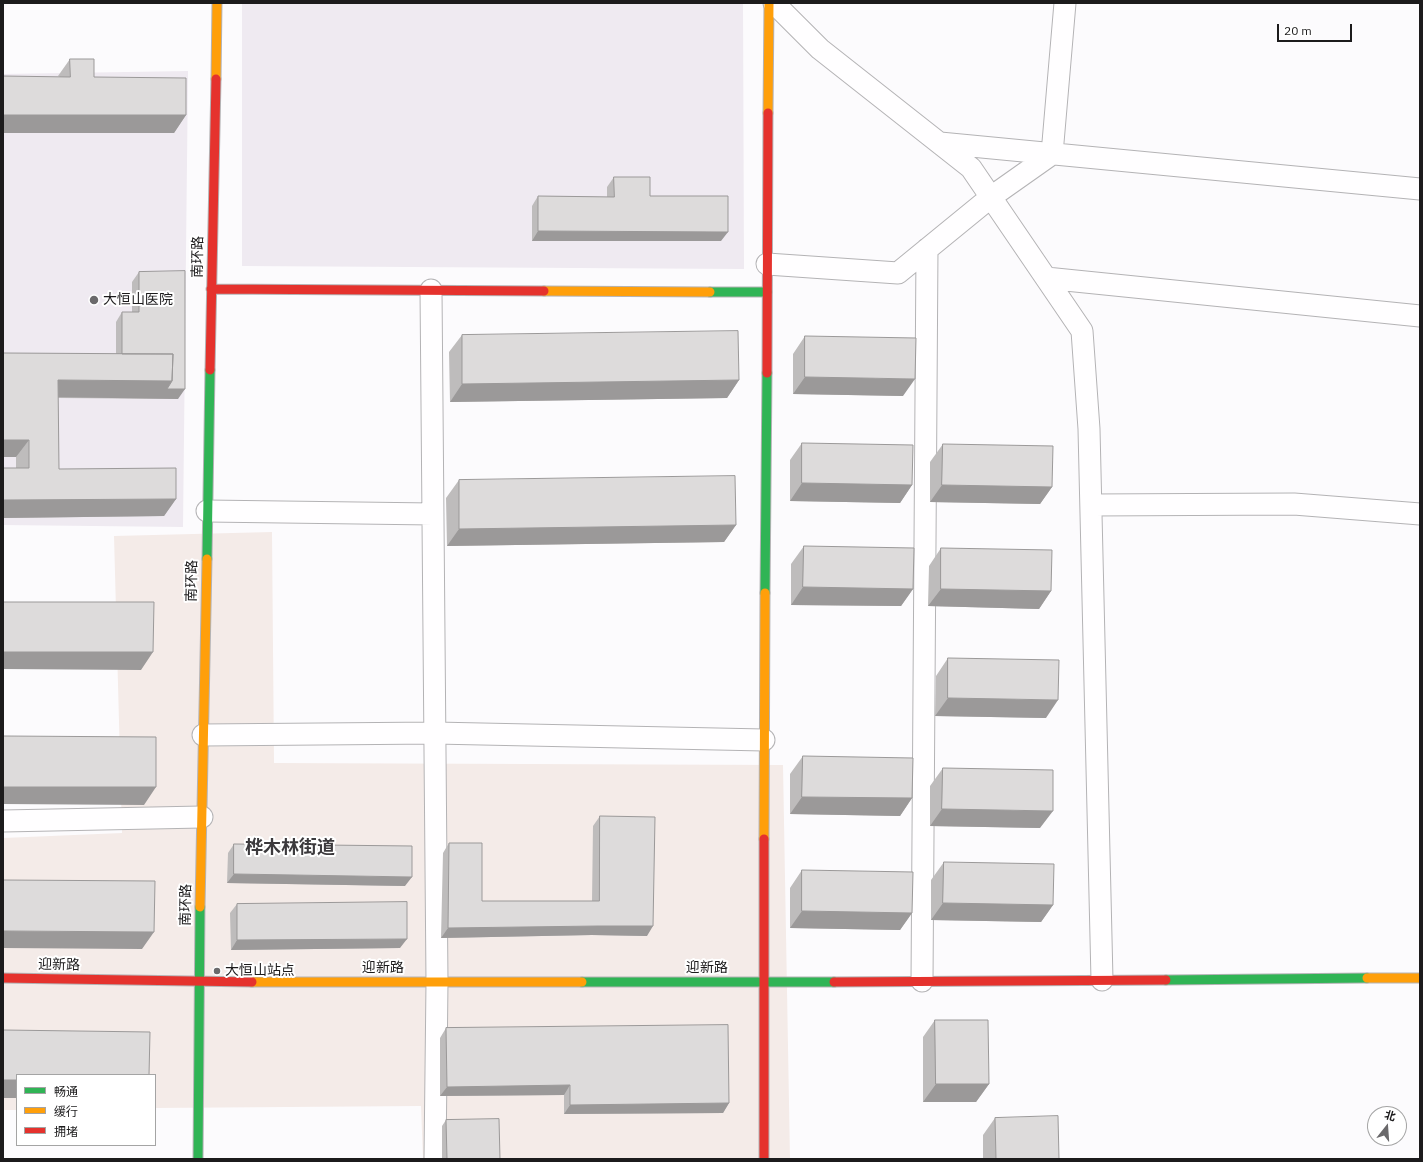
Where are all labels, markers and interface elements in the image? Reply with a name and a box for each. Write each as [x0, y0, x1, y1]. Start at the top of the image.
scale bar [1279, 16, 1354, 42]
text: 20 m [1284, 23, 1312, 38]
street label: 南环路 [189, 236, 207, 278]
place label: 大恒山医院 [103, 292, 173, 308]
marker: 大恒山医院 [88, 294, 100, 306]
street label: 南环路 [183, 560, 201, 602]
district label: 桦木林街道 [245, 837, 335, 859]
street label: 南环路 [177, 884, 195, 926]
street label: 迎新路 [38, 956, 80, 974]
street label: 迎新路 [362, 960, 404, 976]
street label: 迎新路 [686, 960, 728, 976]
place label: 大恒山站点 [225, 963, 295, 979]
marker: 大恒山站点 [212, 966, 222, 976]
legend [16, 1074, 156, 1146]
text: 畅通 [54, 1084, 78, 1099]
text: 缓行 [54, 1104, 78, 1119]
north arrow [1367, 1106, 1407, 1146]
text: 北 [1383, 1107, 1398, 1124]
text: 拥堵 [54, 1124, 78, 1139]

